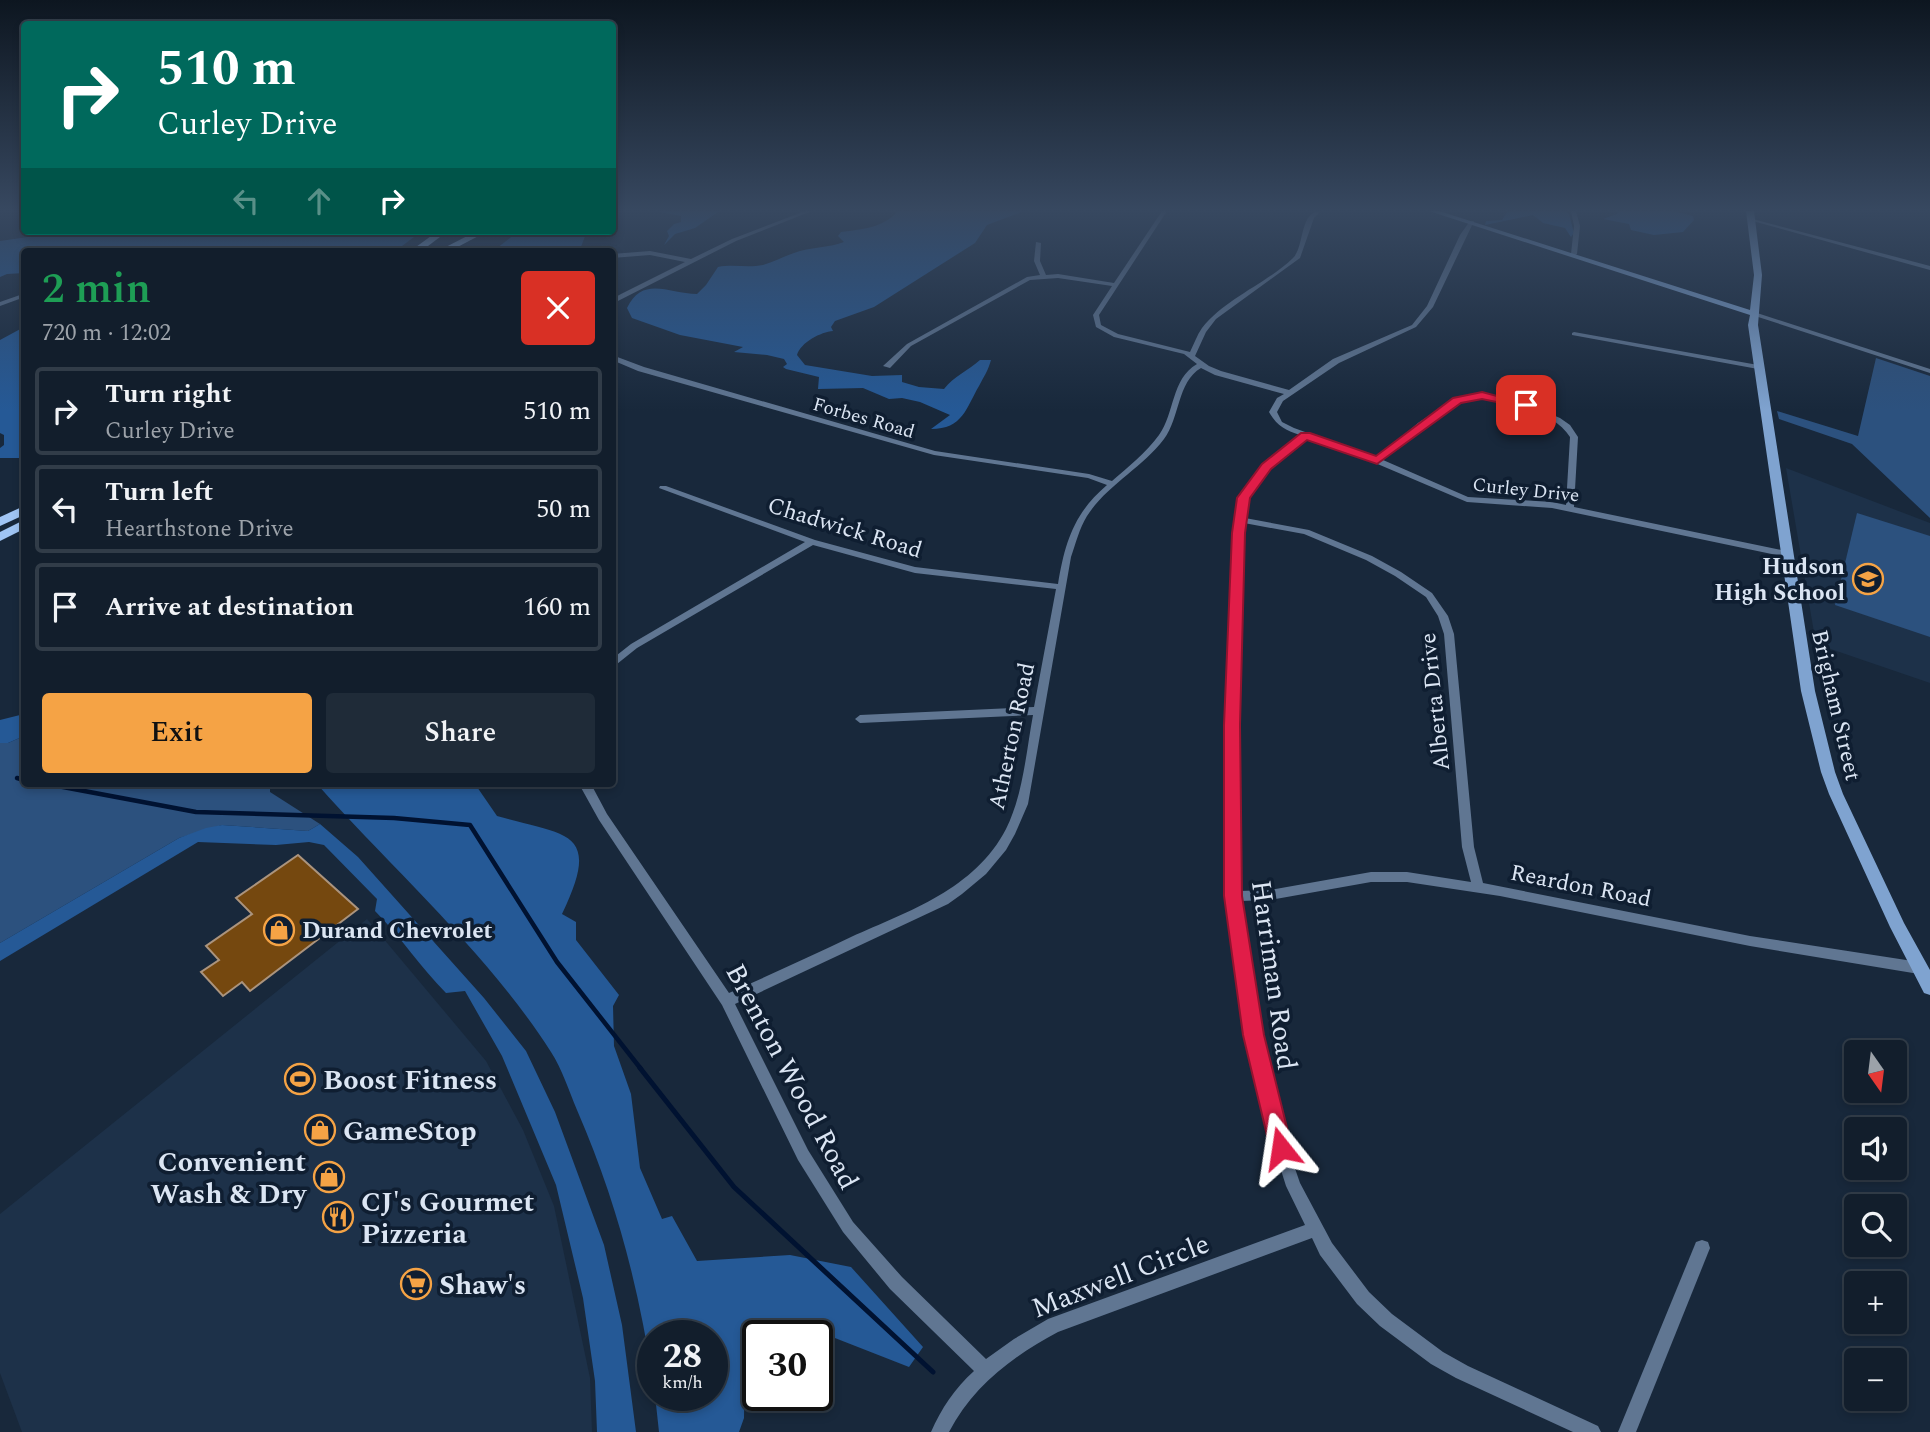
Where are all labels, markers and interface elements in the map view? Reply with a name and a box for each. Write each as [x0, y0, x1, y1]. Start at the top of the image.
text: 510 m [157, 32, 296, 107]
icon: right [42, 49, 133, 140]
text: Curley Drive [157, 100, 338, 149]
icon: left [227, 182, 265, 220]
icon: ahead [300, 182, 338, 220]
icon: right [373, 182, 411, 220]
text: 2 min [42, 258, 151, 321]
button: close [521, 271, 595, 345]
text: 720 m · 12:02 [42, 316, 171, 351]
text: Turn right [105, 374, 232, 414]
pin [1496, 375, 1556, 435]
icon: arrive [1507, 386, 1545, 424]
street label: Forbes Road [809, 390, 918, 447]
text: 510 m [523, 391, 591, 431]
icon: right [46, 392, 84, 430]
text: Curley Drive [105, 414, 235, 449]
street label: Curley Drive [1471, 470, 1581, 511]
text: Turn left [105, 472, 213, 512]
street label: Chadwick Road [763, 488, 926, 569]
text: 50 m [536, 489, 591, 529]
icon: left [46, 490, 84, 528]
text: Hearthstone Drive [105, 512, 294, 547]
place label: Hudson High School [1714, 550, 1845, 611]
school or university icon: Hudson High School [1851, 562, 1885, 596]
text: Arrive at destination [105, 587, 354, 627]
text: 160 m [523, 587, 591, 627]
icon: arrive [46, 588, 84, 626]
street label: Brigham Street [1801, 626, 1870, 784]
street label: Alberta Drive [1411, 631, 1460, 773]
street label: Atherton Road [980, 659, 1045, 813]
button: Exit [42, 693, 312, 773]
button: Share [326, 693, 595, 773]
street label: Reardon Road [1507, 856, 1654, 917]
street label: Harriman Road [1239, 877, 1308, 1073]
shop icon: Durand Chevrolet [262, 913, 296, 947]
place label: Durand Chevrolet [302, 914, 493, 949]
street label: Brenton Wood Road [714, 956, 870, 1198]
north arrow [1844, 1040, 1908, 1102]
map controls [1844, 1040, 1907, 1411]
place label: Boost Fitness [323, 1059, 497, 1102]
sports icon: Boost Fitness [283, 1062, 317, 1096]
place label: GameStop [343, 1110, 476, 1153]
position arrow [1244, 1111, 1318, 1185]
shop icon: GameStop [303, 1113, 337, 1147]
button: sound [1844, 1117, 1907, 1180]
place label: Convenient Wash & Dry [150, 1141, 308, 1216]
shop icon: Convenient Wash & Dry [312, 1160, 346, 1194]
place label: CJ's Gourmet Pizzeria [361, 1181, 534, 1256]
button: search [1844, 1194, 1907, 1257]
restaurant icon: CJ's Gourmet Pizzeria [321, 1200, 355, 1234]
street label: Maxwell Circle [1025, 1223, 1216, 1330]
place label: Shaw's [439, 1264, 526, 1307]
supermarket icon: Shaw's [399, 1267, 433, 1301]
button: + [1844, 1271, 1907, 1334]
speed limit sign: 30 [742, 1320, 833, 1411]
text: 28 [663, 1330, 702, 1383]
button: − [1844, 1348, 1907, 1411]
text: km/h [662, 1369, 703, 1396]

